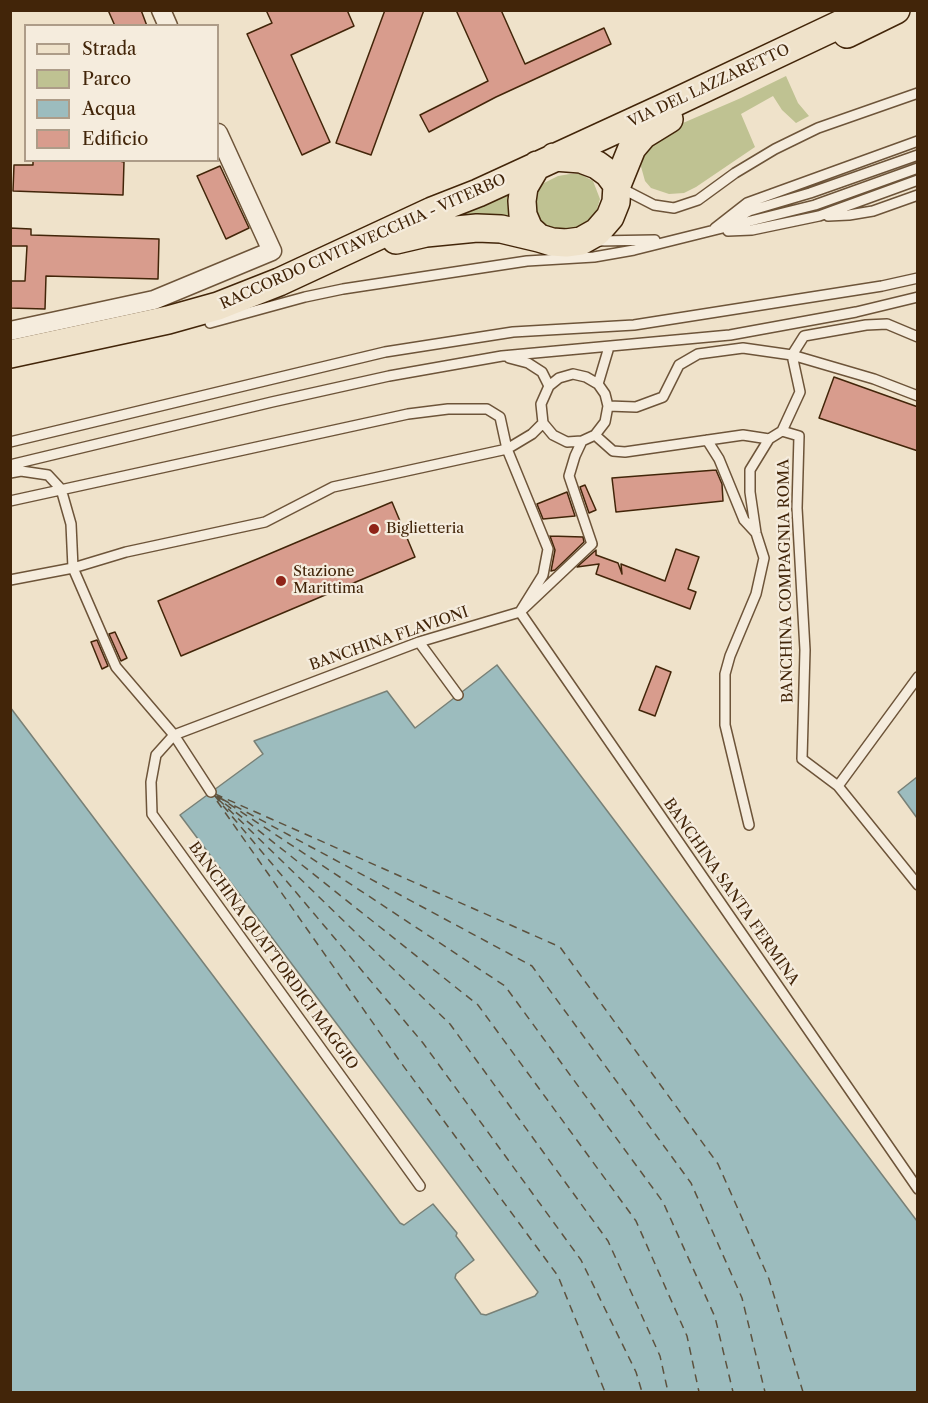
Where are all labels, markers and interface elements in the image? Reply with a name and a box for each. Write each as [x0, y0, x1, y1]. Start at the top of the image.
legend [24, 24, 219, 162]
text: Strada [82, 38, 137, 60]
street label: VIA DEL LAZZARETTO [625, 41, 793, 131]
text: Parco [82, 68, 131, 90]
text: Acqua [82, 98, 136, 120]
text: Edificio [82, 128, 148, 150]
street label: RACCORDO CIVITAVECCHIA - VITERBO [217, 171, 509, 313]
street label: BANCHINA COMPAGNIA ROMA [775, 459, 797, 703]
place label: Biglietteria [386, 520, 464, 538]
marker: Biglietteria [367, 522, 381, 536]
place label: Stazione Marittima [293, 563, 364, 598]
marker: Stazione Marittima [274, 574, 288, 588]
street label: BANCHINA FLAVIONI [307, 603, 471, 675]
street label: BANCHINA SANTA FERMINA [659, 795, 803, 989]
street label: BANCHINA QUATTORDICI MAGGIO [184, 839, 362, 1073]

